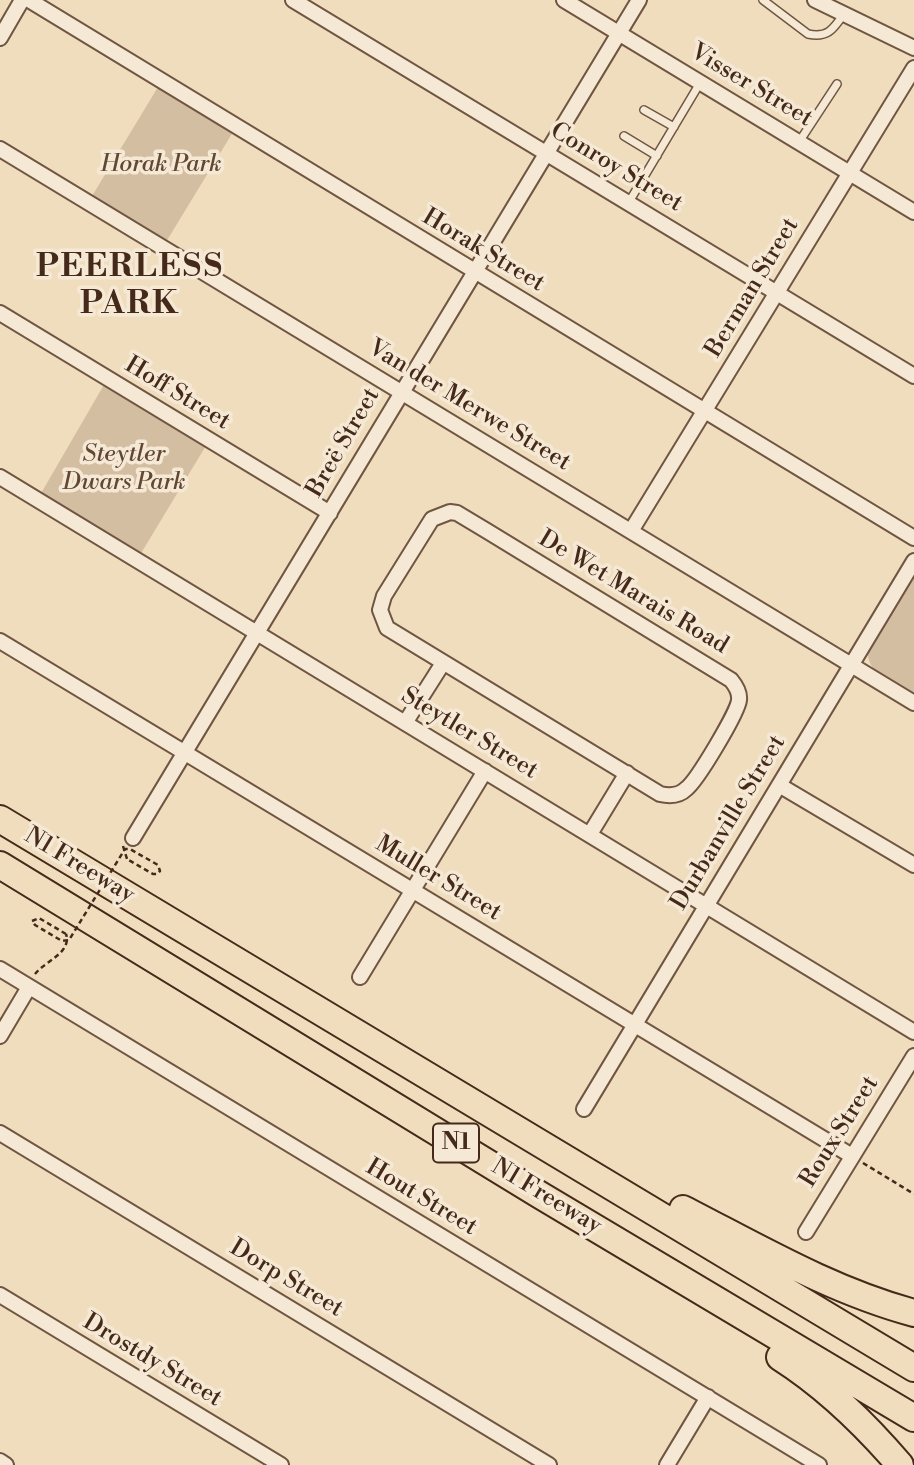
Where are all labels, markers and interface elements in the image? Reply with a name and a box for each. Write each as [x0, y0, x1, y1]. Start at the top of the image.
street label: Visser Street [685, 38, 817, 134]
street label: Conroy Street [545, 117, 687, 219]
park label: Horak Park [101, 151, 221, 179]
street label: Horak Street [417, 203, 549, 299]
street label: Berman Street [700, 213, 806, 363]
district label: PEERLESS PARK [37, 249, 223, 324]
street label: Van der Merwe Street [363, 334, 575, 478]
street label: Hoff Street [119, 351, 235, 437]
street label: Breë Street [301, 383, 387, 503]
park label: Steytler Dwars Park [62, 441, 186, 497]
street label: De Wet Marais Road [533, 525, 733, 661]
street label: Steytler Street [395, 682, 543, 786]
street label: Durbanville Street [665, 730, 793, 916]
street label: N1 Freeway [19, 822, 139, 910]
street label: Muller Street [370, 830, 506, 928]
street label: Roux Street [794, 1071, 886, 1193]
road number: N1 [433, 1124, 479, 1162]
street label: Hout Street [360, 1153, 482, 1243]
street label: N1 Freeway [486, 1153, 606, 1241]
street label: Dorp Street [224, 1234, 348, 1324]
street label: Drostdy Street [77, 1308, 227, 1414]

